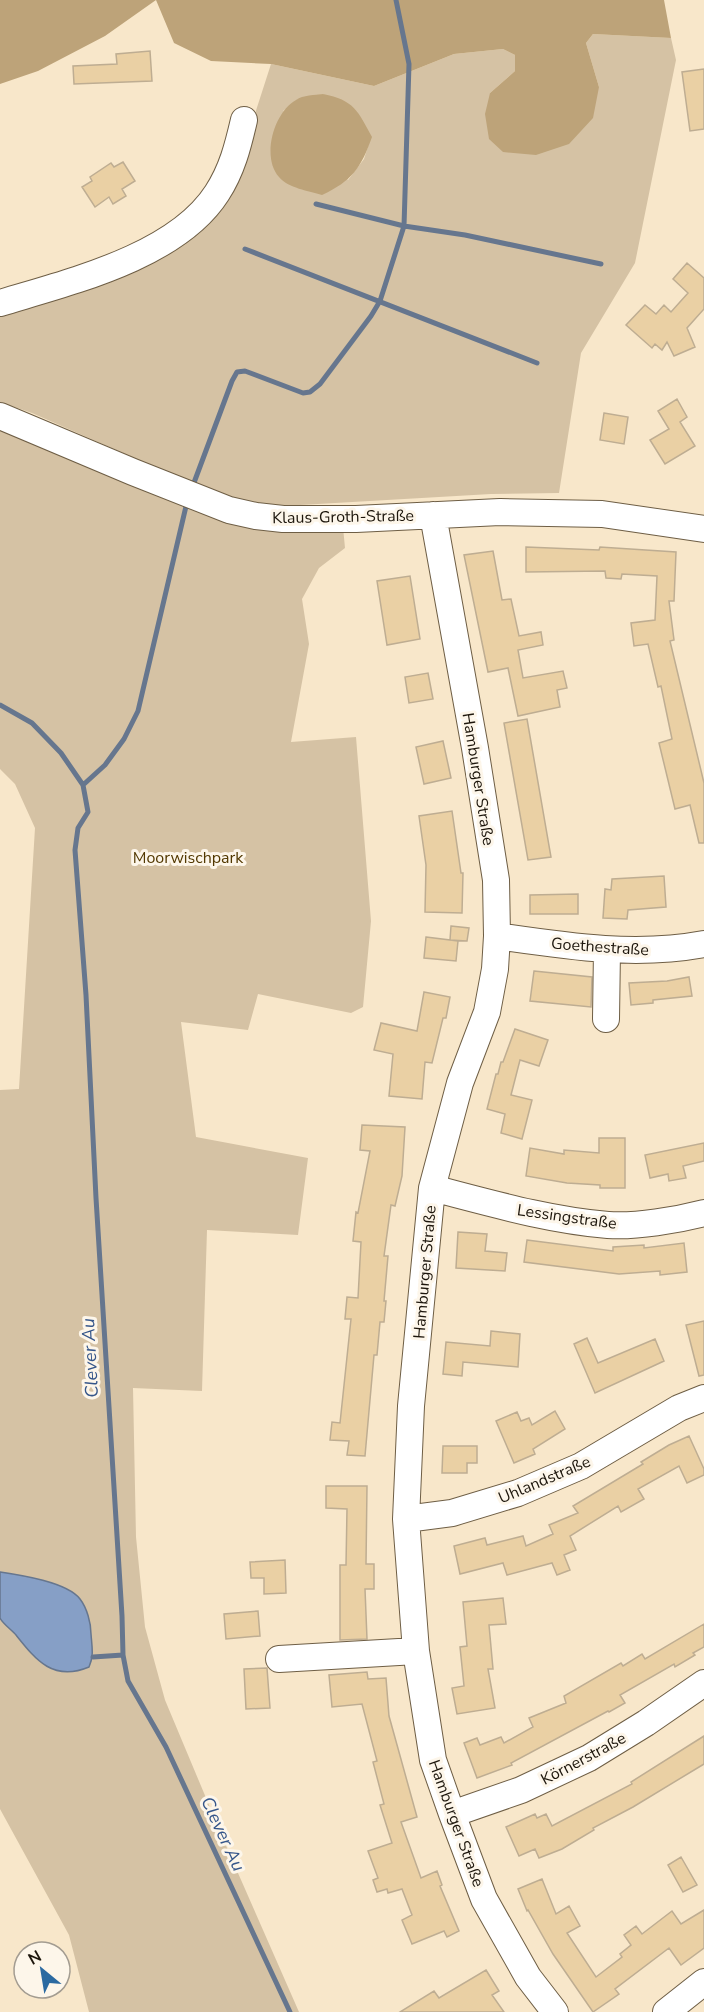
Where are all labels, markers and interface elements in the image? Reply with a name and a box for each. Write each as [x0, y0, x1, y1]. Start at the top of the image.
street label: Klaus-Groth-Straße [272, 505, 414, 529]
street label: Hamburger Straße [457, 711, 499, 847]
park label: Moorwischpark [133, 847, 244, 869]
street label: Goethestraße [550, 933, 650, 961]
street label: Lessingstraße [516, 1199, 618, 1235]
street label: Hamburger Straße [408, 1204, 442, 1340]
water label: Clever Au [76, 1318, 104, 1398]
street label: Uhlandstraße [495, 1451, 594, 1509]
street label: Körnerstraße [537, 1727, 630, 1791]
street label: Hamburger Straße [423, 1757, 489, 1890]
water label: Clever Au [195, 1793, 251, 1875]
north arrow [12, 1940, 72, 2000]
text: N [24, 1945, 46, 1970]

